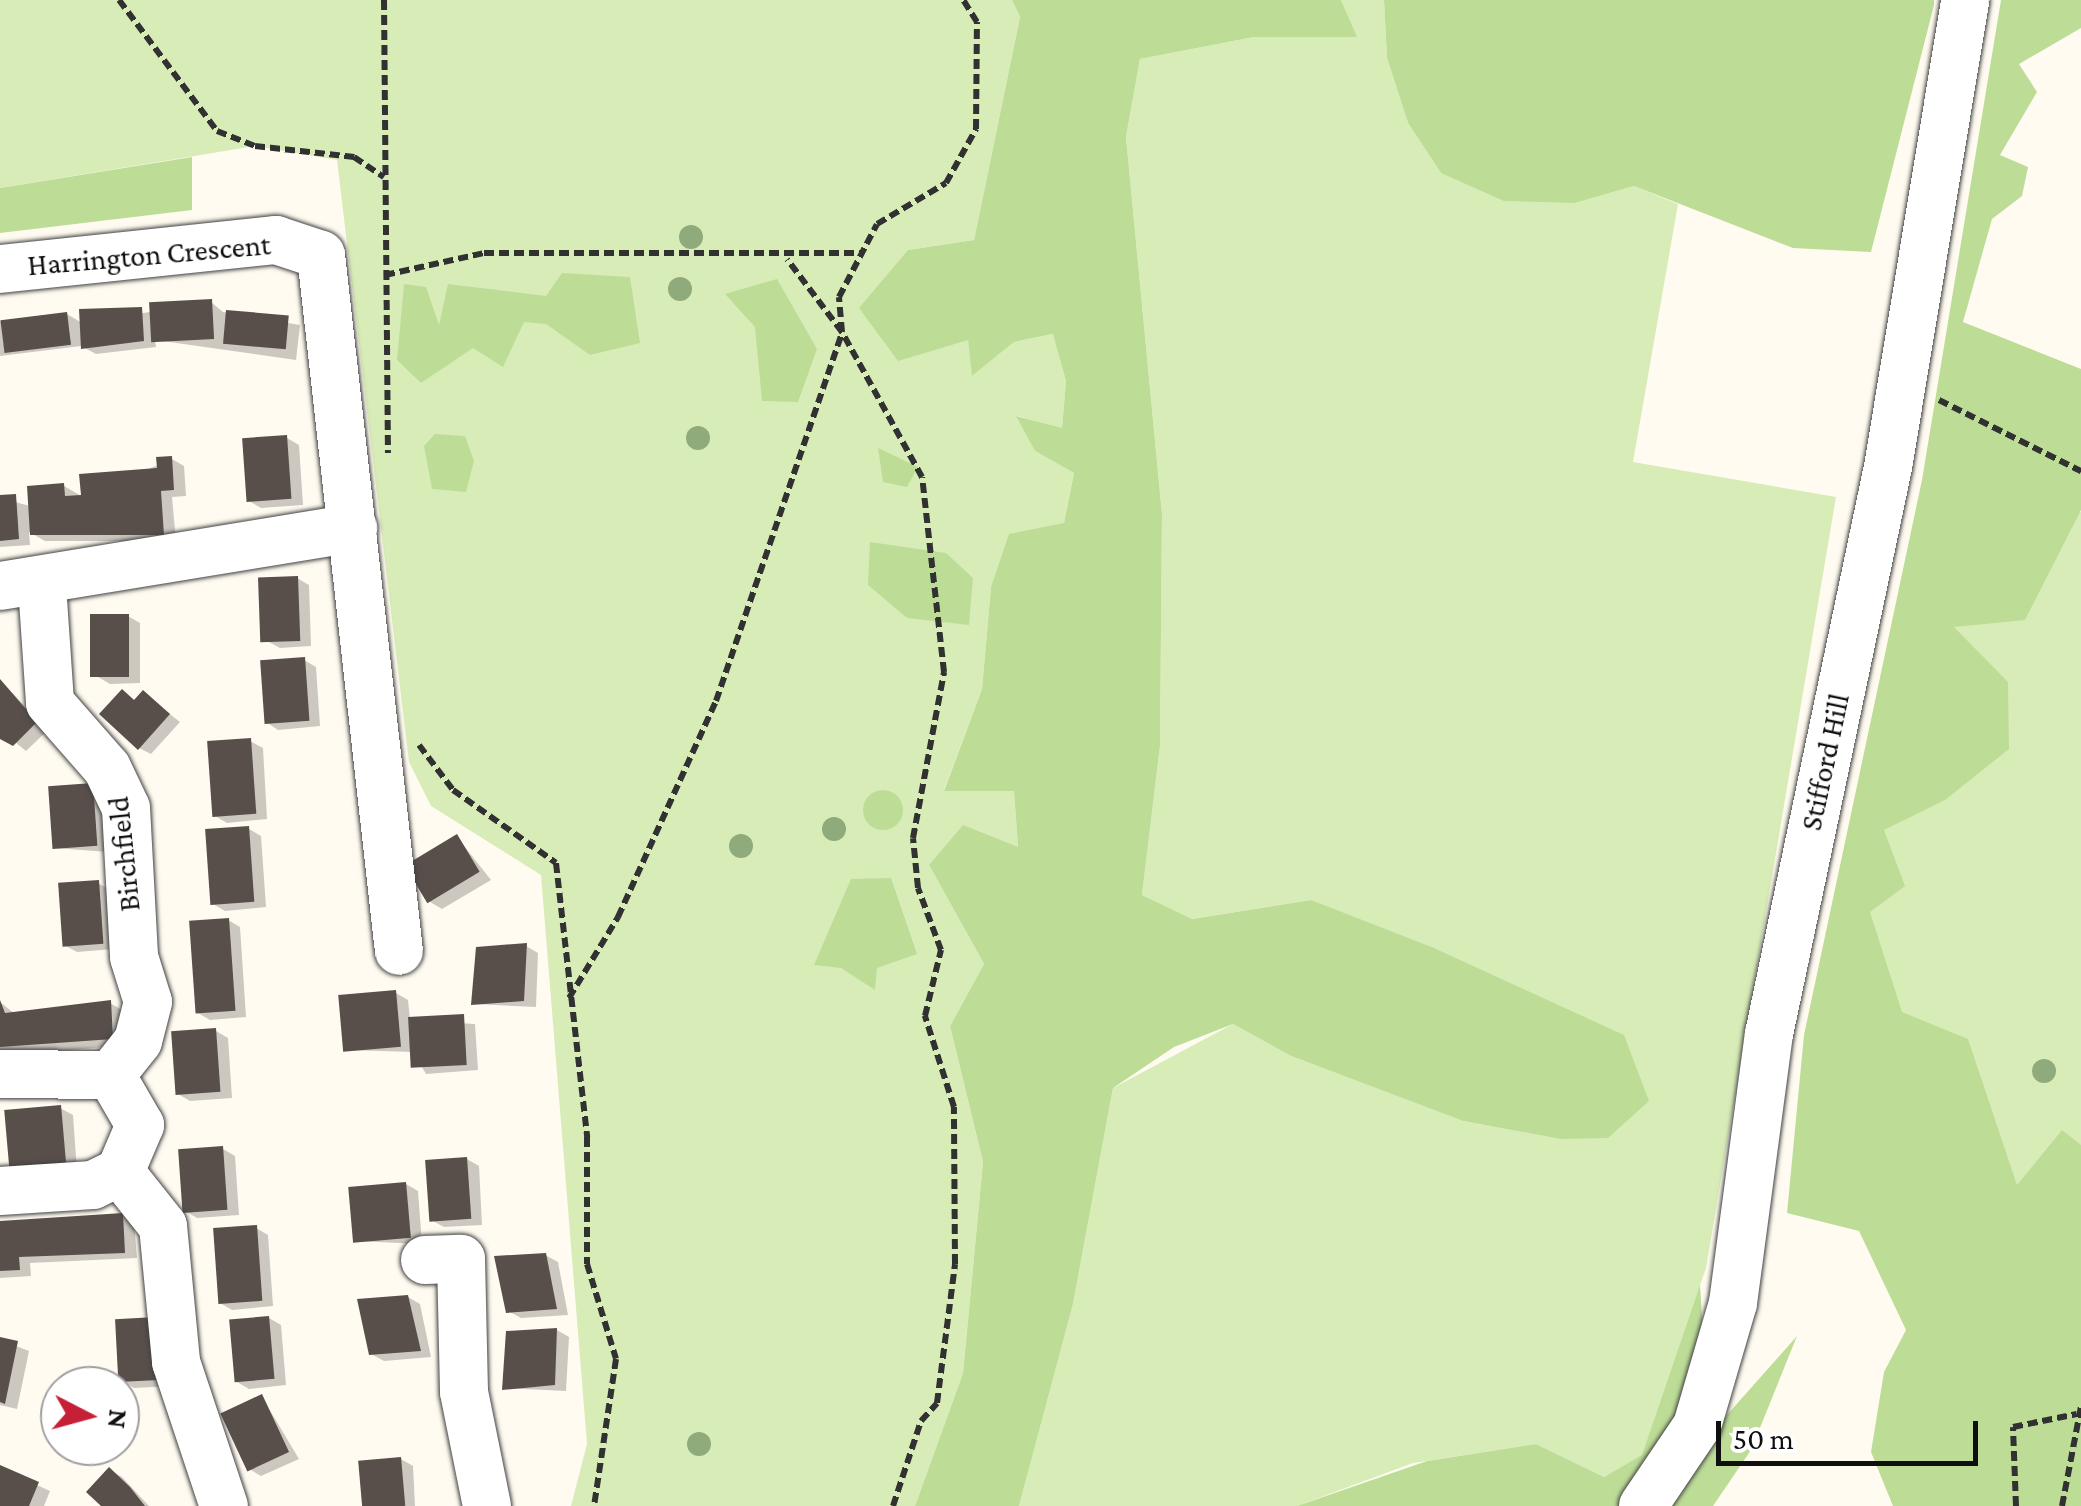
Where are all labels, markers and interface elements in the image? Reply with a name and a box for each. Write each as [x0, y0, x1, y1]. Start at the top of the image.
street label: Harrington Crescent [26, 226, 272, 284]
street label: Stifford Hill [1793, 690, 1857, 834]
street label: Birchfield [100, 795, 148, 913]
north arrow [40, 1366, 140, 1466]
scale bar [1721, 1401, 1984, 1463]
text: N [102, 1408, 135, 1430]
text: 50 m [1733, 1422, 1794, 1455]

